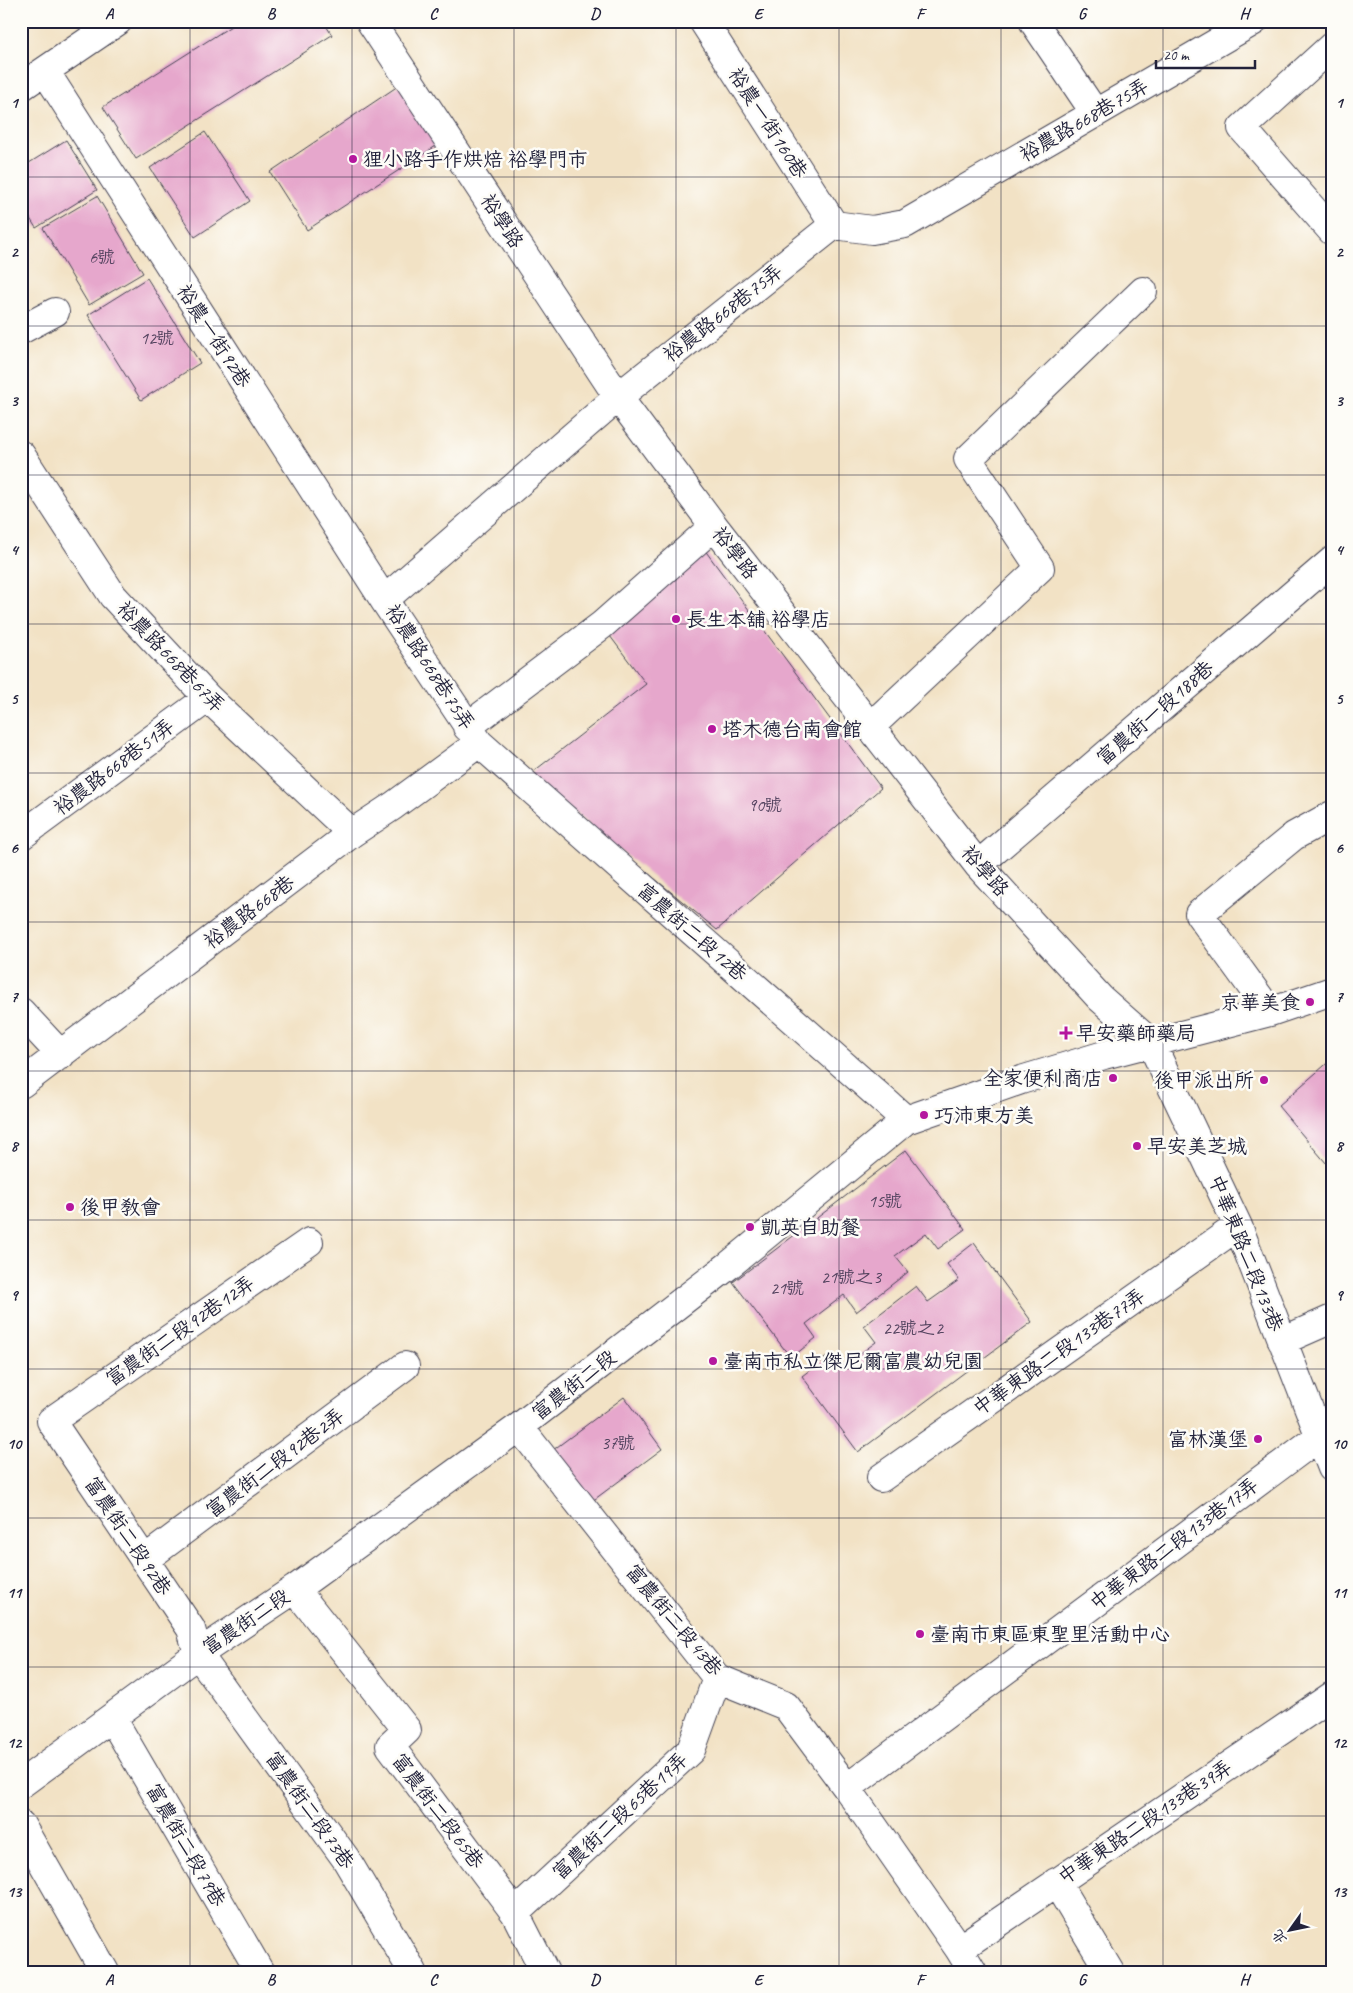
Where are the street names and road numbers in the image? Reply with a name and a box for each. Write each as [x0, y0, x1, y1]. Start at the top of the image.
street label: 裕農一街160巷 [723, 63, 814, 184]
street label: 裕農路668巷75弄 [1015, 73, 1153, 167]
street label: 裕學路 [475, 189, 529, 254]
street label: 裕農路668巷75弄 [658, 259, 788, 367]
street label: 裕農一街92巷 [171, 280, 257, 393]
street label: 裕學路 [707, 522, 764, 585]
street label: 裕農路668巷67弄 [112, 596, 230, 718]
street label: 裕農路668巷75弄 [380, 599, 480, 735]
street label: 富農街一段188巷 [1091, 655, 1219, 771]
street label: 裕農路668巷51弄 [49, 713, 179, 821]
street label: 裕學路 [956, 840, 1015, 903]
street label: 裕農路668巷 [199, 869, 300, 954]
street label: 富農街二段12巷 [632, 877, 753, 987]
street label: 中華東路二段133巷 [1203, 1171, 1289, 1336]
street label: 富農街二段92巷12弄 [101, 1270, 259, 1392]
street label: 中華東路二段133巷77弄 [968, 1283, 1150, 1421]
street label: 富農街二段 [527, 1344, 621, 1426]
street label: 富農街二段92巷2弄 [201, 1403, 349, 1523]
street label: 富農街二段92巷 [79, 1472, 178, 1601]
street label: 中華東路二段133巷17弄 [1085, 1472, 1263, 1616]
street label: 富農街二段43巷 [620, 1559, 729, 1682]
street label: 富農街二段 [198, 1584, 294, 1660]
street label: 富農街二段73巷 [260, 1746, 360, 1875]
street label: 富農街二段65巷19弄 [547, 1747, 693, 1885]
street label: 富農街二段65巷 [386, 1748, 490, 1874]
street label: 中華東路二段133巷39弄 [1053, 1754, 1237, 1890]
street label: 富農街二段79巷 [141, 1779, 232, 1912]

